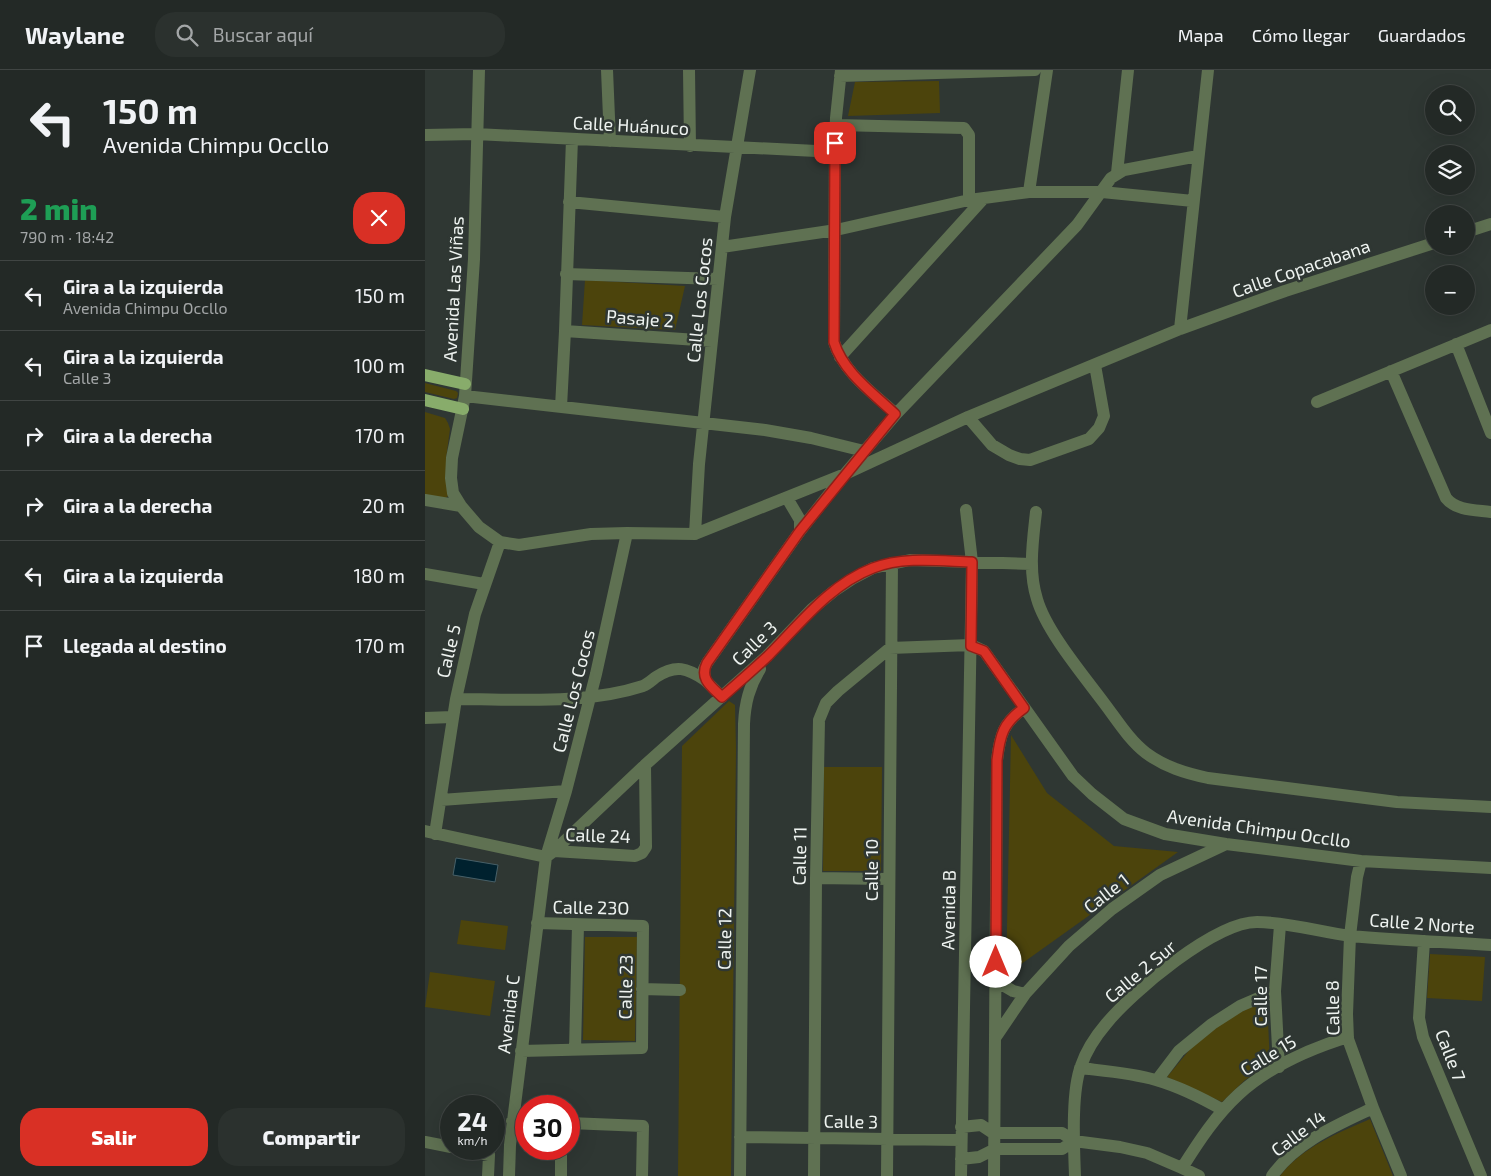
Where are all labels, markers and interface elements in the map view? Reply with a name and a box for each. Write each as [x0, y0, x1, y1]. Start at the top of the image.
search box [155, 12, 505, 57]
text: Waylane [25, 20, 125, 49]
icon: search [173, 21, 201, 49]
text: Buscar aquí [213, 23, 313, 46]
text: Mapa [1178, 24, 1224, 46]
text: Cómo llegar [1252, 24, 1350, 46]
text: Guardados [1378, 24, 1466, 46]
map controls [1425, 85, 1475, 315]
button: search [1425, 85, 1475, 135]
text: 150 m [103, 89, 198, 131]
icon: left [20, 90, 85, 155]
street label: Calle Huánuco [572, 111, 690, 139]
pin [814, 122, 856, 164]
icon: arrive [821, 129, 849, 157]
text: Avenida Chimpu Occllo [103, 131, 329, 157]
button: layers [1425, 145, 1475, 195]
text: 2 min [20, 190, 98, 226]
button: close [353, 192, 405, 244]
button: + [1425, 205, 1475, 255]
street label: Avenida Las Viñas [438, 216, 468, 362]
text: 790 m · 18:42 [20, 227, 114, 246]
street label: Calle Copacabana [1229, 234, 1373, 302]
street label: Calle Los Cocos [681, 236, 717, 364]
button: − [1425, 265, 1475, 315]
text: Gira a la izquierda [63, 275, 224, 298]
icon: left [20, 282, 48, 310]
text: 150 m [355, 284, 405, 307]
text: Avenida Chimpu Occllo [63, 298, 228, 317]
street label: Pasaje 2 [605, 305, 675, 331]
text: Gira a la izquierda [63, 345, 224, 368]
icon: left [20, 352, 48, 380]
text: 100 m [354, 354, 405, 377]
text: Calle 3 [63, 368, 111, 387]
icon: right [20, 422, 48, 450]
text: Gira a la derecha [63, 424, 212, 447]
text: 170 m [355, 424, 405, 447]
icon: right [20, 492, 48, 520]
text: Gira a la derecha [63, 494, 212, 517]
text: 20 m [362, 494, 405, 517]
icon: left [20, 562, 48, 590]
text: Gira a la izquierda [63, 564, 224, 587]
text: 180 m [354, 564, 405, 587]
street label: Calle 3 [727, 616, 781, 670]
street label: Calle 5 [431, 622, 465, 680]
street label: Calle Los Cocos [547, 627, 599, 755]
icon: arrive [20, 632, 48, 660]
text: Llegada al destino [63, 634, 227, 657]
text: 170 m [355, 634, 405, 657]
street label: Avenida Chimpu Occllo [1166, 804, 1352, 852]
street label: Calle 24 [565, 823, 631, 847]
street label: Calle 11 [787, 826, 811, 886]
street label: Calle 10 [860, 839, 882, 901]
street label: Calle 1 [1079, 868, 1133, 918]
street label: Avenida B [936, 870, 960, 950]
street label: Calle 23O [552, 895, 630, 919]
street label: Calle 12 [712, 908, 736, 970]
street label: Calle 2 Norte [1369, 908, 1475, 938]
position arrow [969, 935, 1021, 987]
street label: Calle 2 Sur [1100, 935, 1180, 1007]
street label: Calle 23 [613, 954, 637, 1020]
street label: Calle 17 [1249, 966, 1271, 1026]
street label: Avenida C [492, 973, 524, 1055]
street label: Calle 8 [1321, 980, 1343, 1036]
street label: Calle 7 [1431, 1026, 1471, 1084]
street label: Calle 15 [1236, 1030, 1300, 1080]
speed limit sign: 30 [515, 1095, 580, 1160]
street label: Calle 14 [1266, 1105, 1330, 1161]
text: 24 [457, 1106, 488, 1136]
button: Salir [20, 1108, 208, 1166]
button: Compartir [218, 1108, 405, 1166]
street label: Calle 3 [824, 1110, 878, 1132]
text: km/h [458, 1133, 487, 1147]

